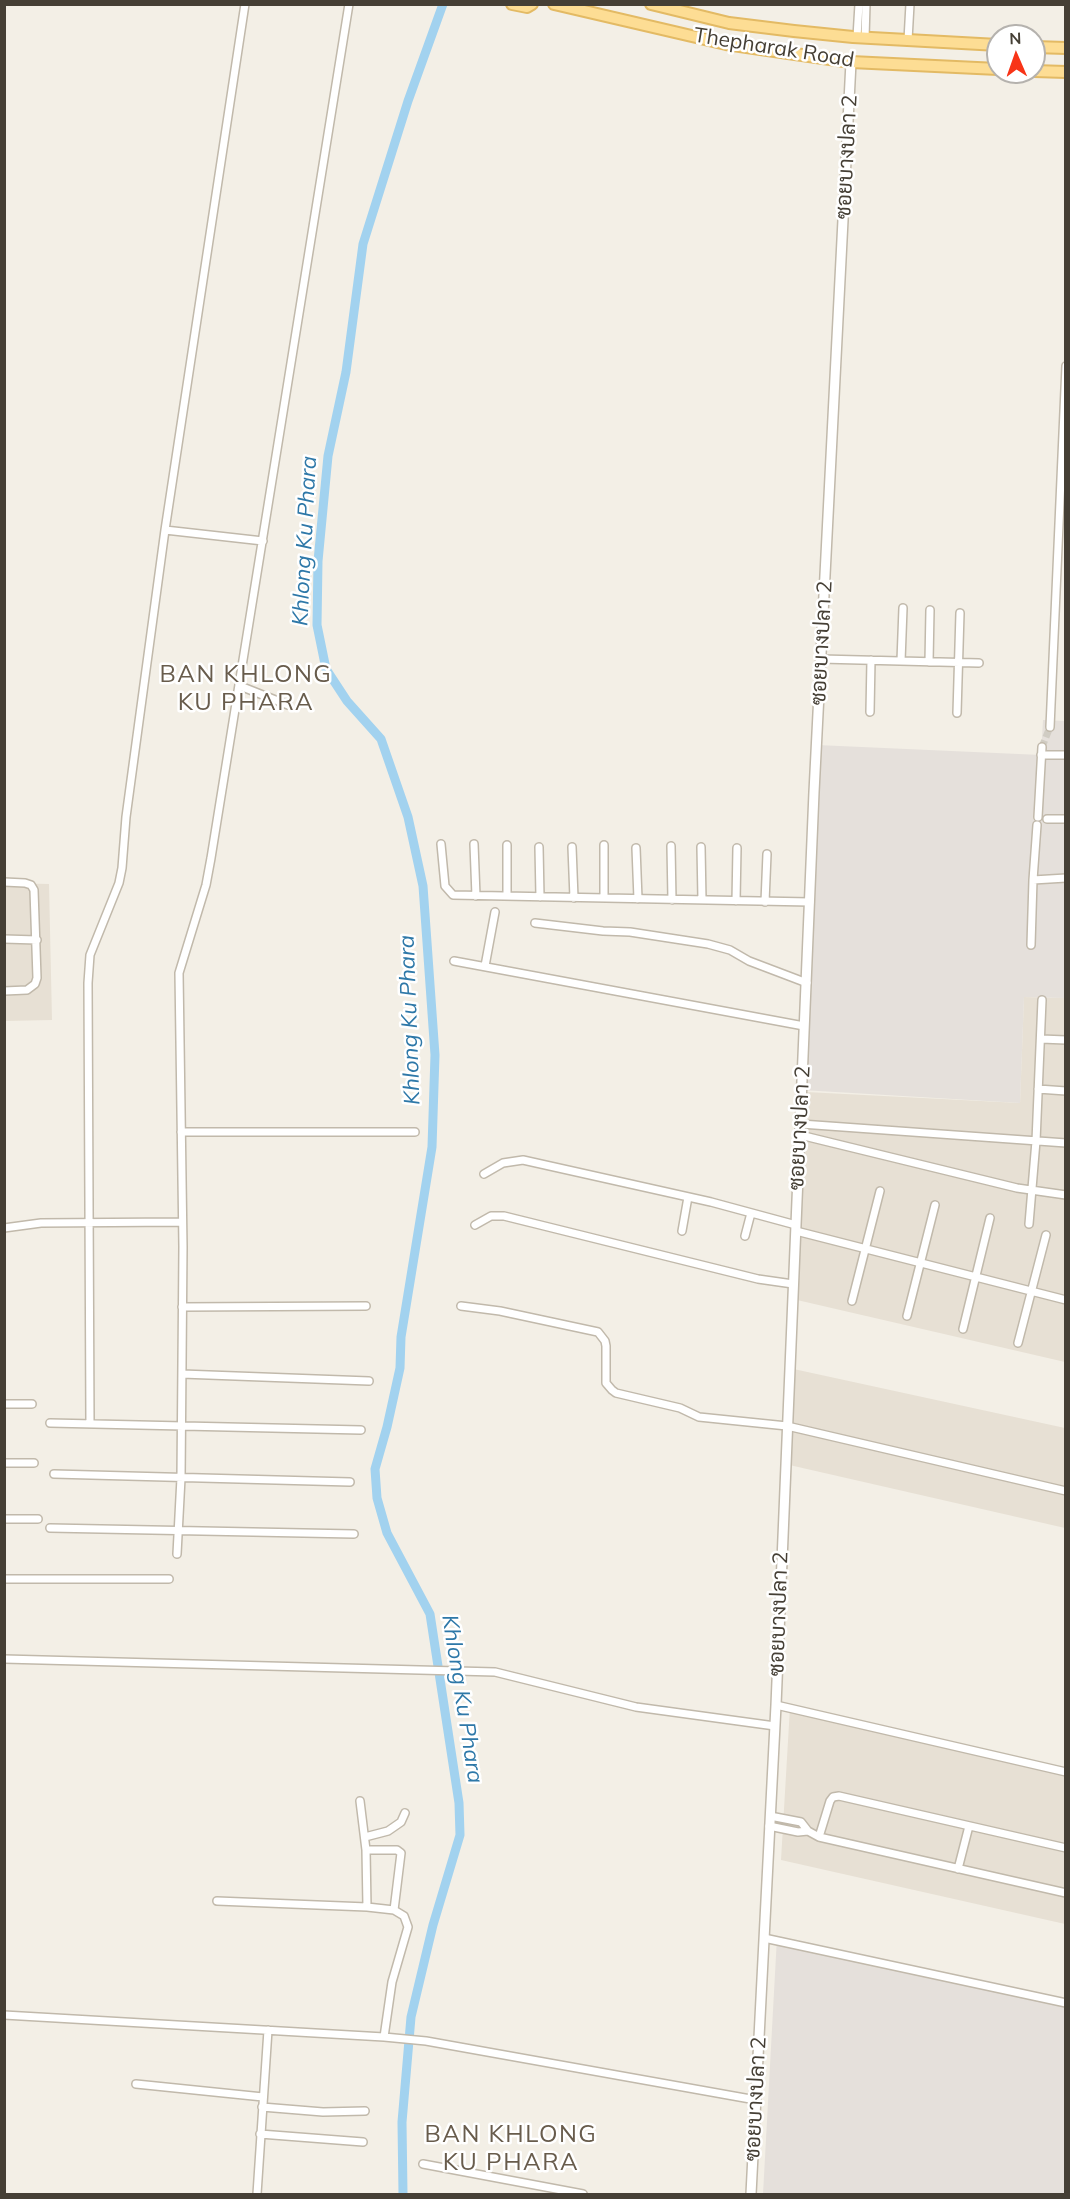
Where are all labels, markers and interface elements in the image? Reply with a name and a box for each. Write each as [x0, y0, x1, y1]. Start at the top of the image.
street label: Thepharak Road [692, 23, 856, 73]
north arrow [986, 24, 1046, 84]
text: N [1009, 28, 1022, 48]
street label: ซอยบางปลา 2 [831, 94, 863, 220]
water label: Khlong Ku Phara [287, 455, 323, 627]
street label: ซอยบางปลา 2 [806, 580, 838, 706]
district label: BAN KHLONG KU PHARA [160, 661, 332, 717]
water label: Khlong Ku Phara [394, 934, 426, 1106]
street label: ซอยบางปลา 2 [784, 1065, 816, 1191]
street label: ซอยบางปลา 2 [764, 1551, 794, 1677]
water label: Khlong Ku Phara [436, 1613, 488, 1785]
street label: ซอยบางปลา 2 [740, 2036, 772, 2162]
district label: BAN KHLONG KU PHARA [425, 2121, 597, 2177]

